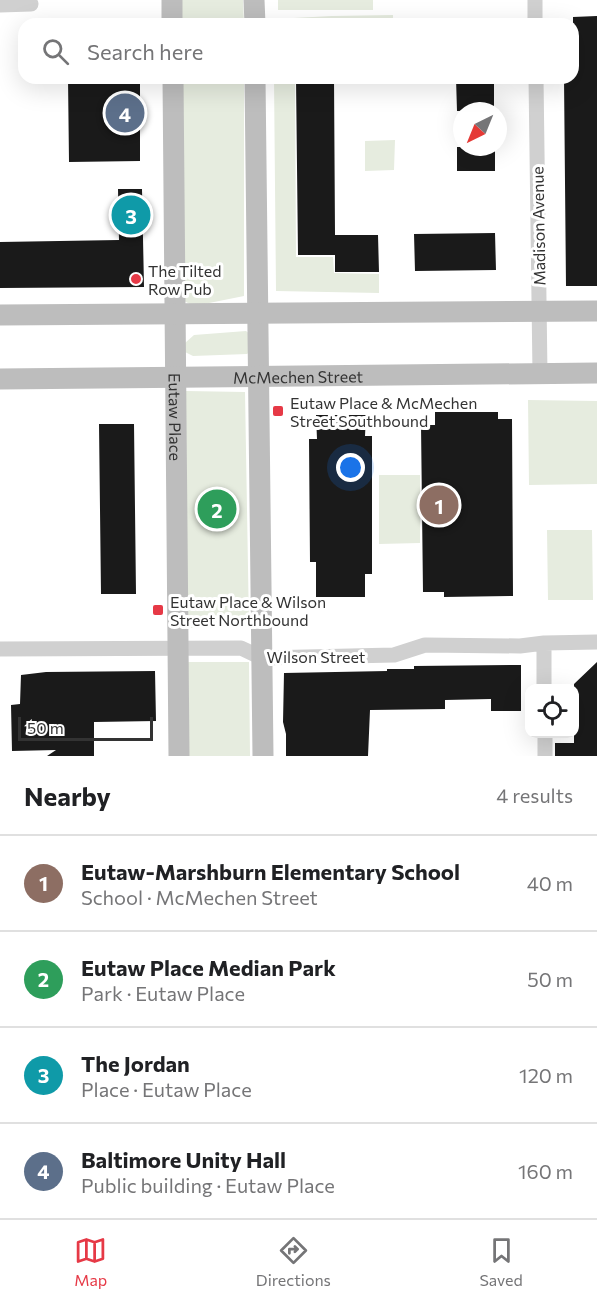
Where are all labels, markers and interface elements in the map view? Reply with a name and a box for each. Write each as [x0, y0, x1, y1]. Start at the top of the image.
search box [18, 18, 579, 84]
icon: search [39, 35, 72, 68]
text: Search here [87, 38, 203, 65]
pin: 4 [106, 90, 144, 136]
north arrow [453, 102, 507, 156]
street label: Madison Avenue [527, 166, 549, 286]
pin: 3 [112, 192, 150, 238]
place label: The Tilted Row Pub [148, 261, 221, 298]
marker: The Tilted Row Pub [129, 272, 143, 286]
street label: McMechen Street [233, 366, 364, 386]
street label: Eutaw Place [166, 373, 186, 461]
place label: Eutaw Place & McMechen Street Southbound [290, 393, 477, 430]
marker: Eutaw Place & McMechen Street Southbound [271, 404, 285, 418]
your location [336, 453, 365, 482]
pin: 1 [420, 482, 458, 528]
pin: 2 [198, 486, 236, 532]
place label: Eutaw Place & Wilson Street Northbound [170, 592, 326, 629]
marker: Eutaw Place & Wilson Street Northbound [151, 603, 165, 617]
street label: Wilson Street [267, 647, 366, 666]
map controls [525, 684, 579, 738]
button: locate [525, 684, 579, 738]
scale bar [18, 714, 153, 742]
text: 50 m [27, 718, 64, 737]
text: Nearby [24, 780, 111, 811]
text: 4 results [496, 783, 573, 807]
text: Eutaw-Marshburn Elementary School [81, 858, 460, 885]
text: 1 [39, 871, 48, 895]
text: 40 m [527, 871, 573, 895]
text: School · McMechen Street [81, 885, 318, 909]
text: Eutaw Place Median Park [81, 954, 336, 981]
text: 2 [38, 967, 49, 991]
text: 50 m [527, 967, 573, 991]
text: Park · Eutaw Place [81, 981, 245, 1005]
text: The Jordan [81, 1050, 190, 1077]
text: 3 [38, 1063, 49, 1087]
text: 120 m [519, 1063, 573, 1087]
text: Place · Eutaw Place [81, 1077, 252, 1101]
text: Baltimore Unity Hall [81, 1146, 286, 1173]
text: 4 [37, 1159, 50, 1183]
text: 160 m [518, 1159, 573, 1183]
text: Public building · Eutaw Place [81, 1173, 335, 1197]
tab: Map [74, 1234, 107, 1289]
tab: Directions [256, 1234, 331, 1289]
tab: Saved [479, 1234, 523, 1289]

